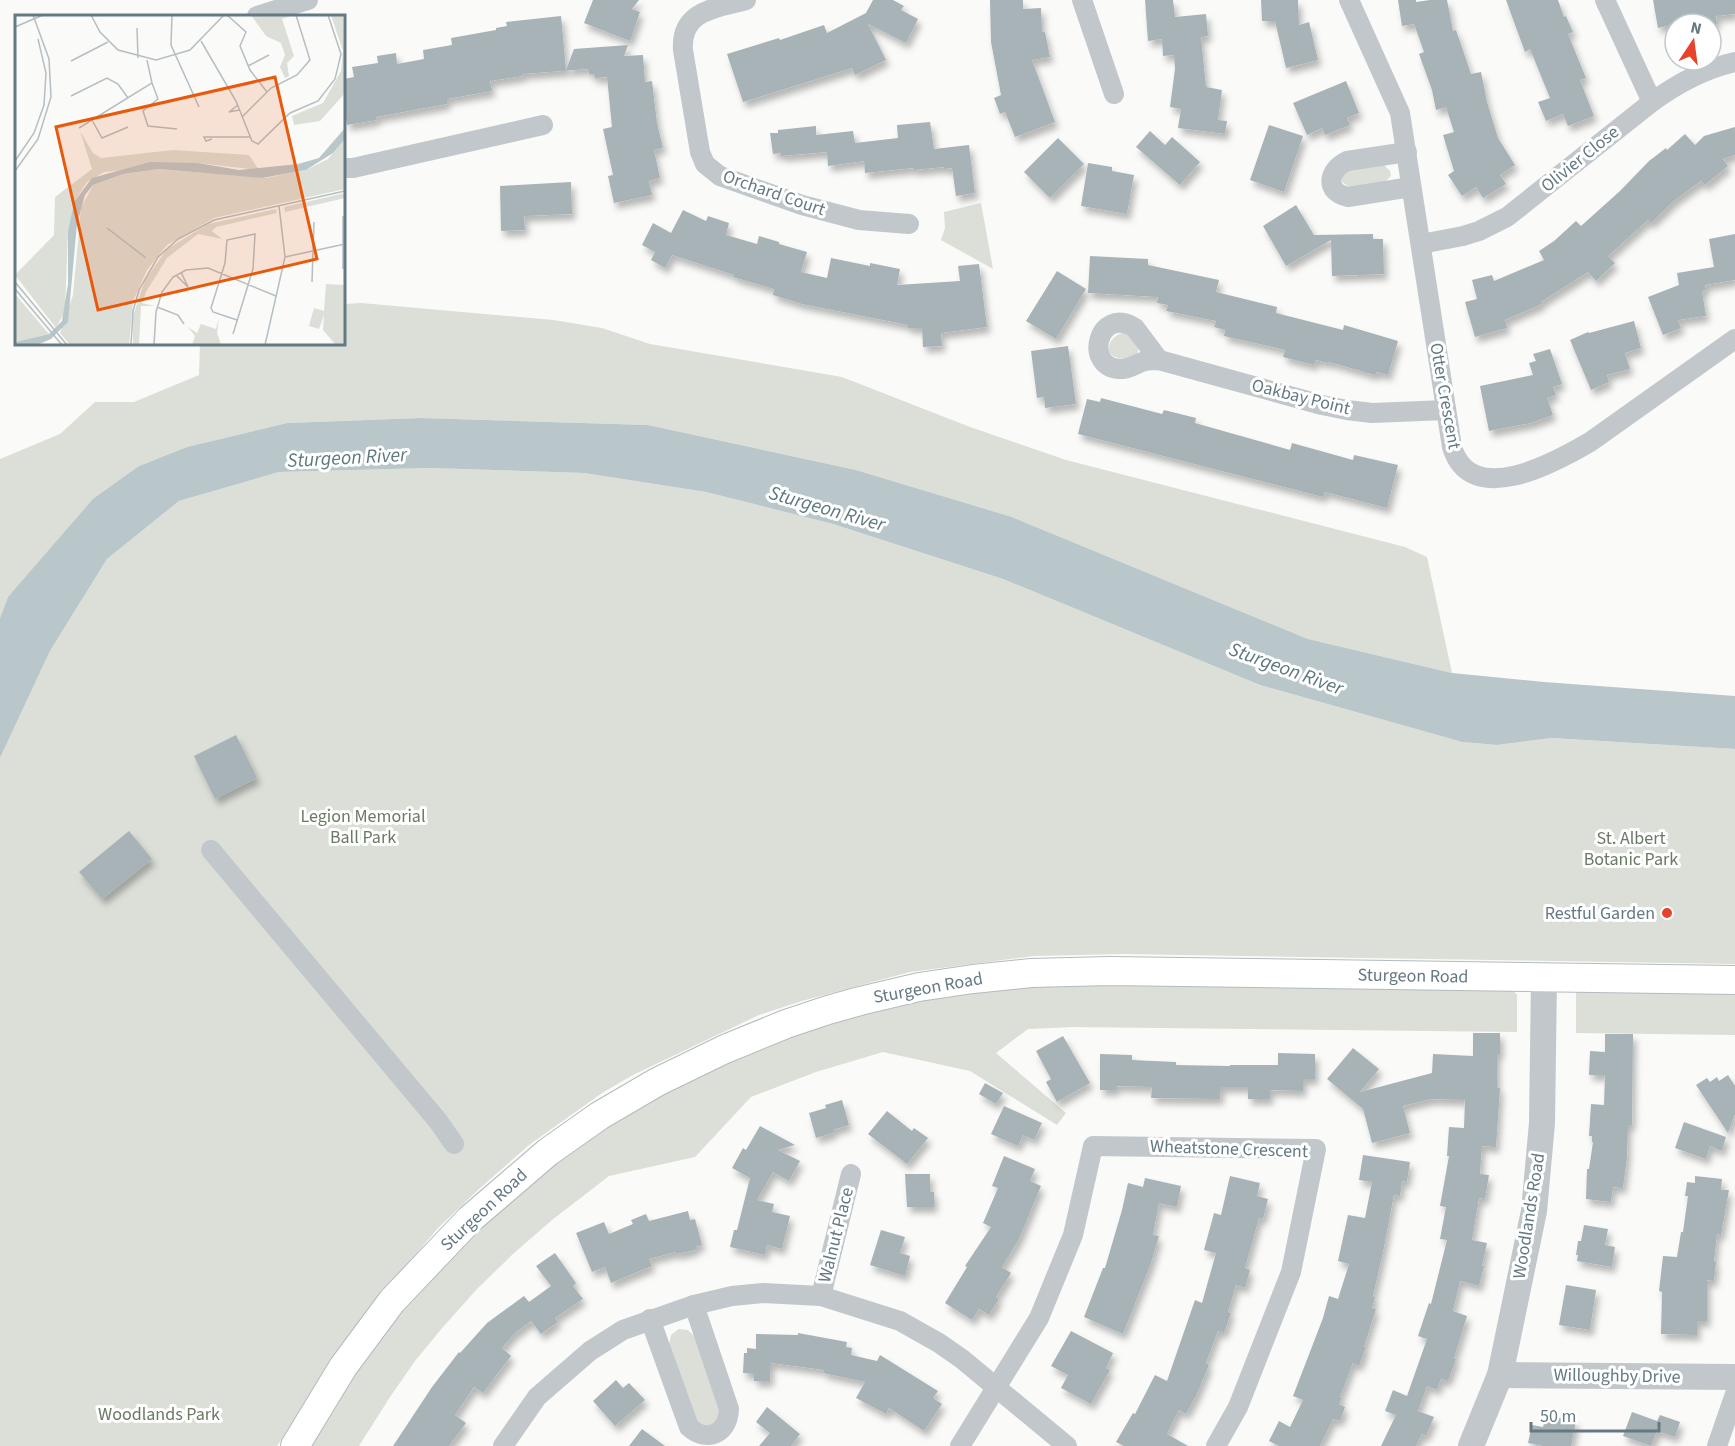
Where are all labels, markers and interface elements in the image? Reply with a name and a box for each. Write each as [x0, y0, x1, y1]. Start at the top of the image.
north arrow [1663, 12, 1723, 72]
inset map [15, 15, 345, 345]
text: N [1688, 16, 1704, 40]
street label: Olivier Close [1536, 120, 1624, 198]
street label: Orchard Court [719, 164, 829, 222]
street label: Otter Crescent [1423, 341, 1467, 451]
street label: Oakbay Point [1249, 373, 1353, 421]
water label: Sturgeon River [287, 441, 409, 475]
water label: Sturgeon River [766, 479, 889, 539]
water label: Sturgeon River [1225, 635, 1348, 703]
park label: Legion Memorial Ball Park [300, 804, 426, 850]
park label: St. Albert Botanic Park [1584, 826, 1678, 872]
place label: Restful Garden [1545, 901, 1655, 926]
marker: Restful Garden [1660, 906, 1674, 920]
street label: Sturgeon Road [1357, 963, 1469, 989]
street label: Sturgeon Road [871, 966, 985, 1010]
street label: Wheatstone Crescent [1150, 1134, 1308, 1164]
street label: Woodlands Road [1507, 1151, 1551, 1281]
street label: Sturgeon Road [435, 1163, 533, 1257]
street label: Walnut Place [812, 1185, 860, 1285]
street label: Willoughby Drive [1553, 1362, 1681, 1390]
scale bar [1531, 1395, 1658, 1433]
park label: Woodlands Park [98, 1402, 220, 1427]
text: 50 m [1540, 1404, 1576, 1429]

